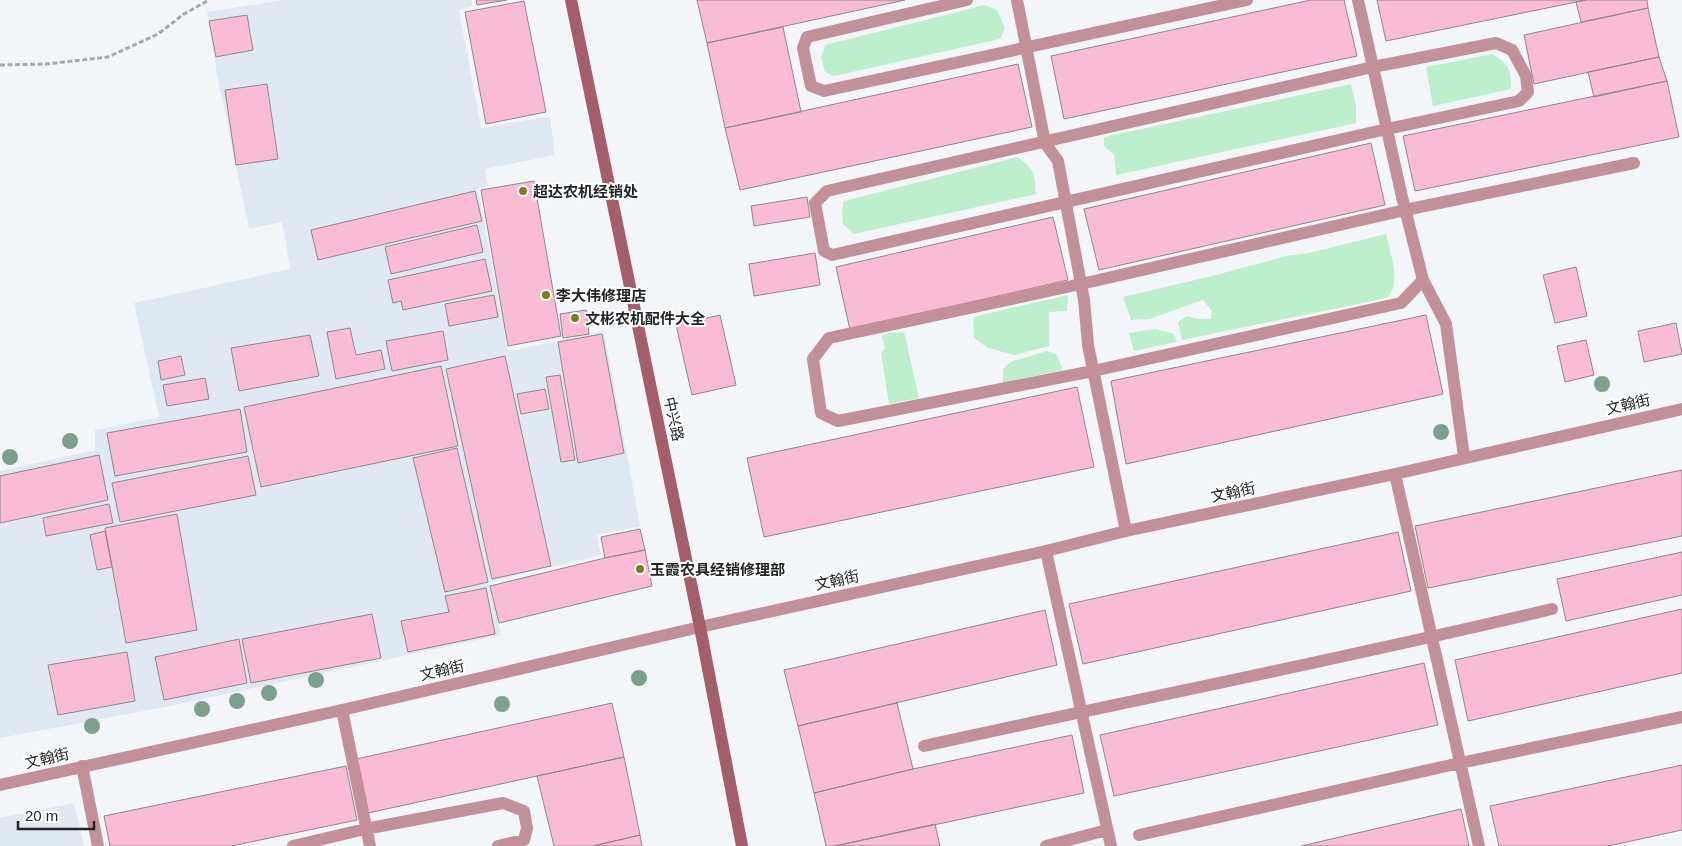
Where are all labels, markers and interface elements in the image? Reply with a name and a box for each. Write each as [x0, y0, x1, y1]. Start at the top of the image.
place label: 超达农机经销处 [533, 183, 638, 200]
marker: 超达农机经销处 [517, 185, 529, 197]
place label: 李大伟修理店 [556, 287, 646, 304]
marker: 李大伟修理店 [540, 289, 552, 301]
place label: 文彬农机配件大全 [585, 310, 706, 327]
marker: 文彬农机配件大全 [569, 312, 581, 324]
street label: 文翰街 [1604, 391, 1652, 417]
street label: 中兴路 [661, 395, 687, 443]
street label: 文翰街 [1209, 479, 1257, 505]
place label: 玉霞农具经销修理部 [650, 561, 785, 578]
marker: 玉霞农具经销修理部 [634, 563, 646, 575]
street label: 文翰街 [813, 567, 861, 593]
street label: 文翰街 [418, 657, 466, 683]
street label: 文翰街 [23, 745, 71, 771]
scale bar [18, 798, 94, 830]
text: 20 m [25, 807, 58, 824]

